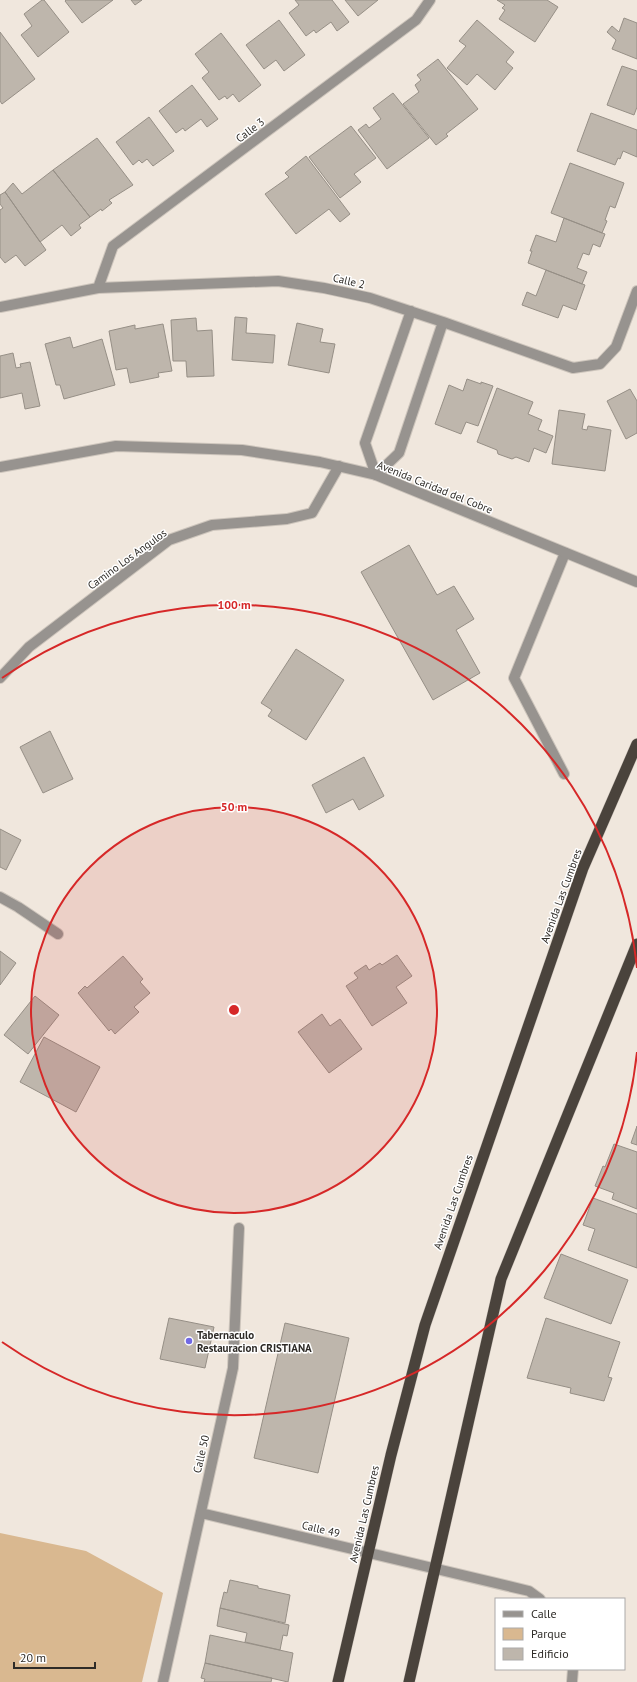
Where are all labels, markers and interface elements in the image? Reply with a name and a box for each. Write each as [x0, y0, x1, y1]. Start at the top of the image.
street label: Calle 3 [233, 115, 267, 145]
street label: Calle 2 [332, 271, 366, 291]
street label: Avenida Caridad del Cobre [375, 457, 495, 517]
street label: Camino Los Angulos [85, 525, 170, 592]
text: 100 m [217, 597, 251, 612]
text: 50 m [221, 799, 247, 814]
street label: Avenida Las Cumbres [537, 847, 585, 945]
centre of rings [227, 1003, 241, 1017]
street label: Avenida Las Cumbres [430, 1152, 476, 1251]
place label: Tabernaculo Restauracion CRISTIANA [197, 1328, 312, 1355]
marker: Tabernaculo Restauracion CRISTIANA [184, 1336, 194, 1346]
street label: Calle 50 [190, 1434, 212, 1474]
street label: Avenida Las Cumbres [346, 1464, 382, 1564]
street label: Calle 49 [301, 1518, 341, 1540]
legend [495, 1598, 625, 1670]
text: Calle [531, 1606, 557, 1621]
text: Parque [531, 1626, 566, 1641]
scale bar [14, 1644, 95, 1670]
text: Edificio [531, 1646, 569, 1661]
text: 20 m [20, 1650, 46, 1665]

